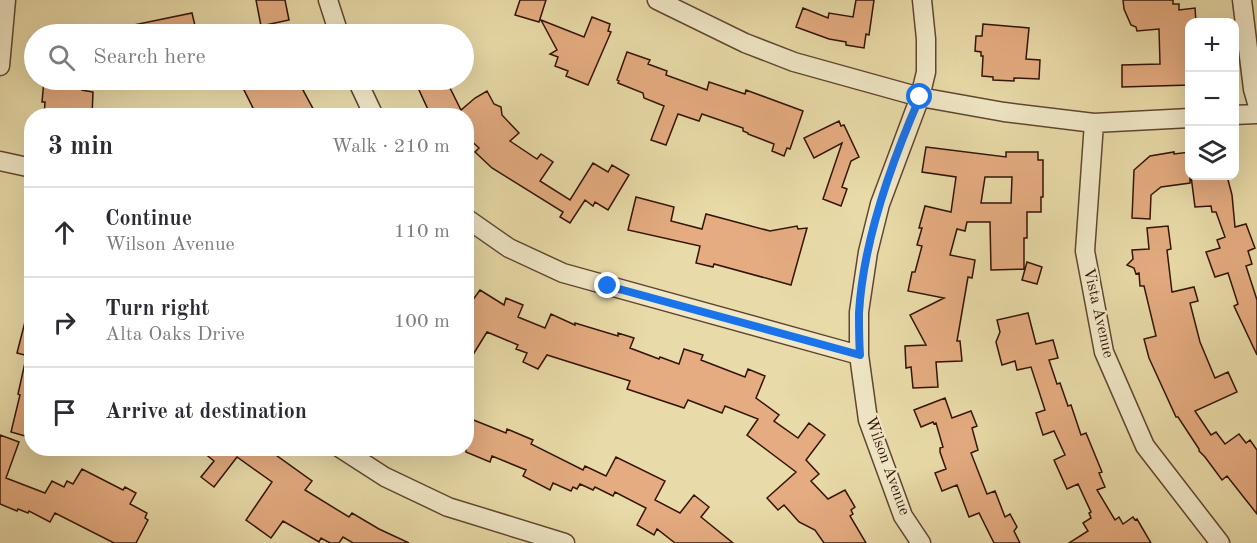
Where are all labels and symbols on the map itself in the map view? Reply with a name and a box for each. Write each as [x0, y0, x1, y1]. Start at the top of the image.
route start [906, 83, 932, 109]
street label: Vista Avenue [1080, 267, 1116, 359]
route end [594, 272, 620, 298]
street label: Wilson Avenue [862, 414, 912, 518]

